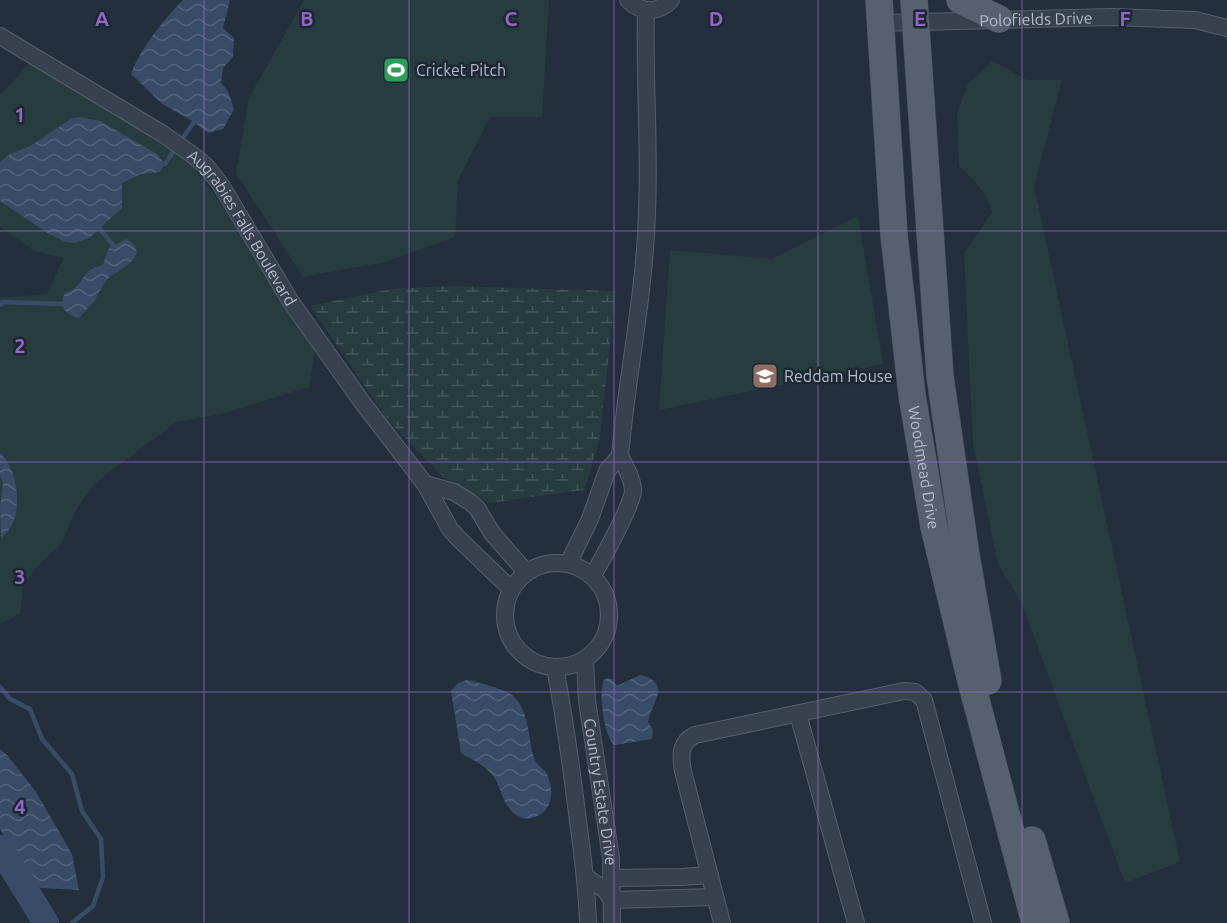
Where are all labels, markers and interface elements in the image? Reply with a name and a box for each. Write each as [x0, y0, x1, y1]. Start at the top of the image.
text: A [95, 7, 109, 30]
text: B [300, 7, 314, 30]
text: C [505, 7, 518, 30]
text: D [709, 7, 723, 30]
text: E [914, 7, 926, 30]
text: F [1119, 7, 1131, 30]
street label: Polofields Drive [979, 9, 1093, 29]
sports icon: Cricket Pitch [381, 55, 411, 85]
place label: Cricket Pitch [416, 61, 506, 79]
text: 1 [14, 103, 26, 126]
street label: Augrabies Falls Boulevard [185, 146, 300, 309]
text: 2 [14, 334, 26, 357]
school or university icon: Reddam House [750, 361, 780, 391]
place label: Reddam House [784, 367, 893, 385]
street label: Woodmead Drive [905, 405, 943, 530]
text: 3 [14, 565, 26, 588]
street label: Country Estate Drive [581, 717, 620, 866]
text: 4 [14, 795, 26, 818]

